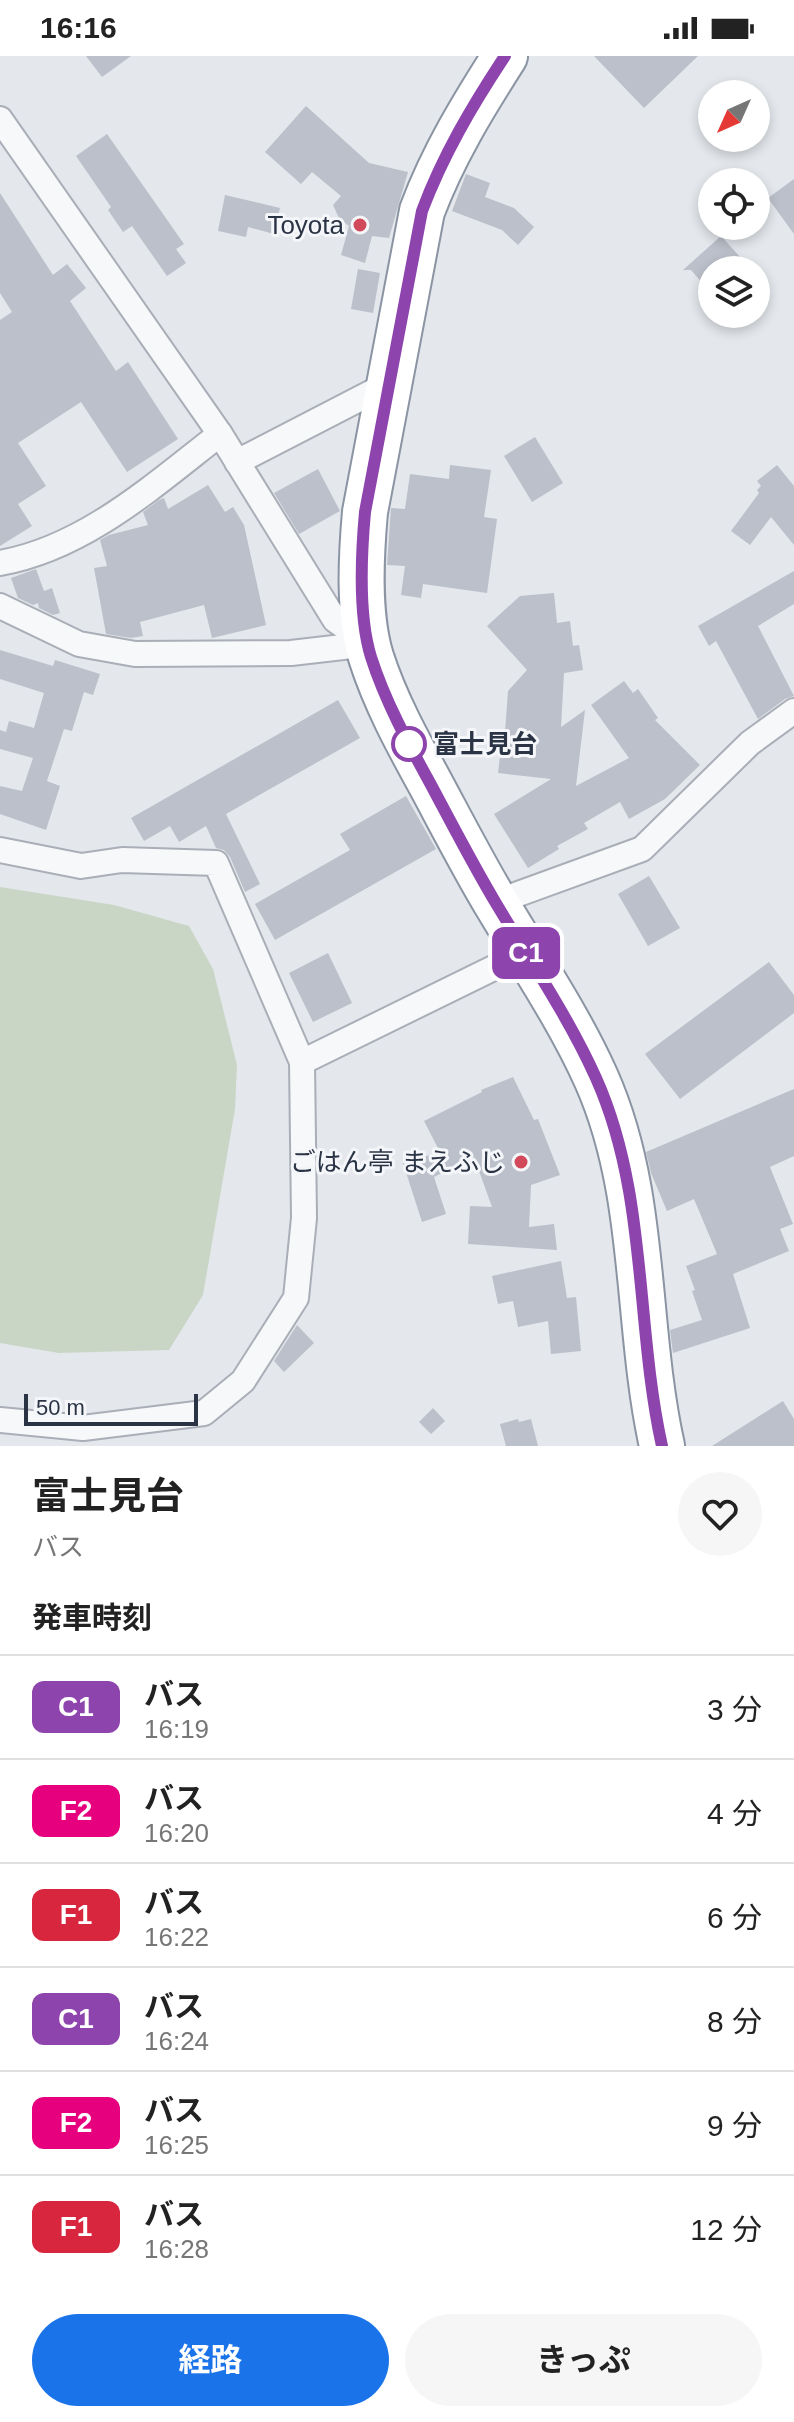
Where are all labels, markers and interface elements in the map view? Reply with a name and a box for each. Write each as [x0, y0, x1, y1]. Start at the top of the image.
text: 16:16 [40, 11, 117, 44]
north arrow [698, 80, 770, 152]
map controls [698, 80, 770, 328]
button: locate [698, 168, 770, 240]
place label: Toyota [267, 210, 345, 240]
marker: Toyota [351, 216, 369, 234]
button: layers [698, 256, 770, 328]
marker: 富士見台 [392, 727, 426, 761]
place label: 富士見台 [433, 729, 537, 759]
line badge: C1 [490, 927, 562, 979]
text: C1 [508, 937, 544, 968]
place label: ごはん亭 まえふじ [290, 1147, 505, 1177]
marker: ごはん亭 まえふじ [512, 1153, 530, 1171]
scale bar [24, 1390, 198, 1426]
text: 50 m [36, 1395, 85, 1420]
button: heart [678, 1472, 762, 1556]
text: 富士見台 [32, 1475, 184, 1517]
text: バス [32, 1532, 84, 1562]
text: 発車時刻 [32, 1601, 152, 1634]
text: バス [144, 1678, 204, 1711]
text: C1 [58, 1691, 94, 1722]
text: 3 分 [707, 1693, 762, 1726]
text: 16:19 [144, 1714, 209, 1744]
text: バス [144, 1782, 204, 1815]
text: F2 [60, 1795, 92, 1826]
text: 4 分 [707, 1797, 762, 1830]
text: 16:20 [144, 1818, 209, 1848]
text: バス [144, 1886, 204, 1919]
text: F1 [60, 1899, 92, 1930]
text: 6 分 [707, 1901, 762, 1934]
text: 16:22 [144, 1922, 209, 1952]
text: バス [144, 1990, 204, 2023]
text: C1 [58, 2003, 94, 2034]
text: 8 分 [707, 2005, 762, 2038]
text: 16:24 [144, 2026, 209, 2056]
text: バス [144, 2094, 204, 2127]
text: F2 [60, 2107, 92, 2138]
text: 9 分 [707, 2109, 762, 2142]
text: 16:25 [144, 2130, 209, 2160]
text: バス [144, 2198, 204, 2231]
text: F1 [60, 2211, 92, 2242]
text: 12 分 [690, 2213, 762, 2246]
text: 16:28 [144, 2234, 209, 2264]
button: 経路 [32, 2314, 389, 2406]
button: きっぷ [405, 2314, 762, 2406]

